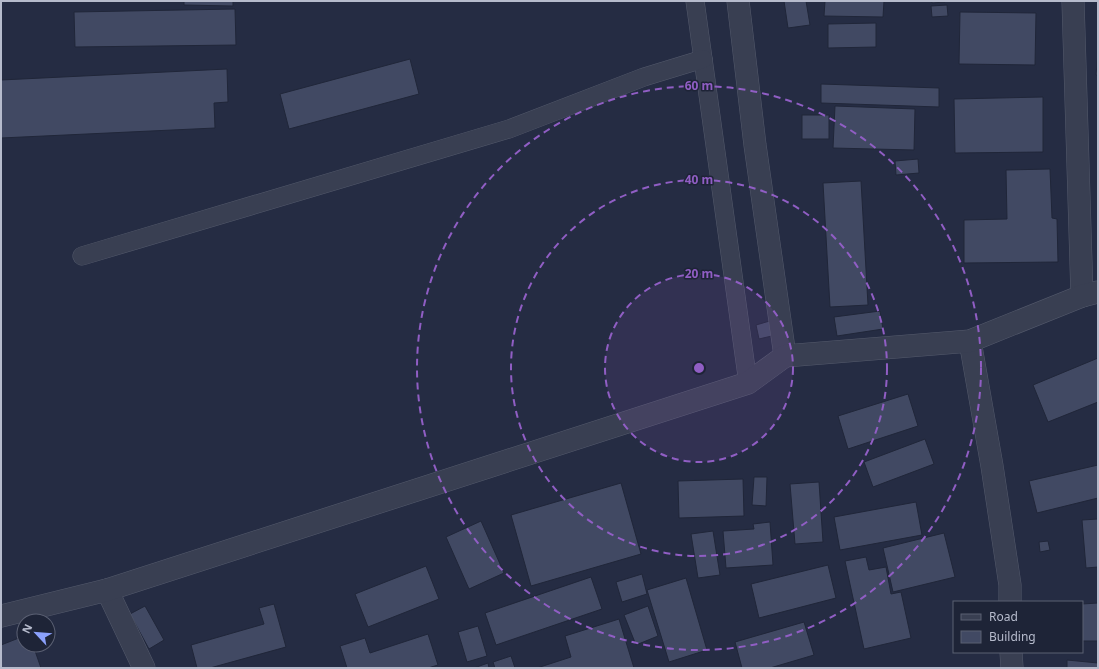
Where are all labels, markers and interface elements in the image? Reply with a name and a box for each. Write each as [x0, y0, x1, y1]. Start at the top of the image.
text: 60 m [685, 77, 713, 94]
text: 40 m [685, 171, 713, 188]
text: 20 m [685, 265, 713, 282]
centre of rings [692, 361, 706, 375]
legend [953, 601, 1083, 653]
text: Road [989, 608, 1018, 625]
north arrow [16, 613, 56, 653]
text: N [18, 621, 35, 636]
text: Building [989, 628, 1036, 645]

